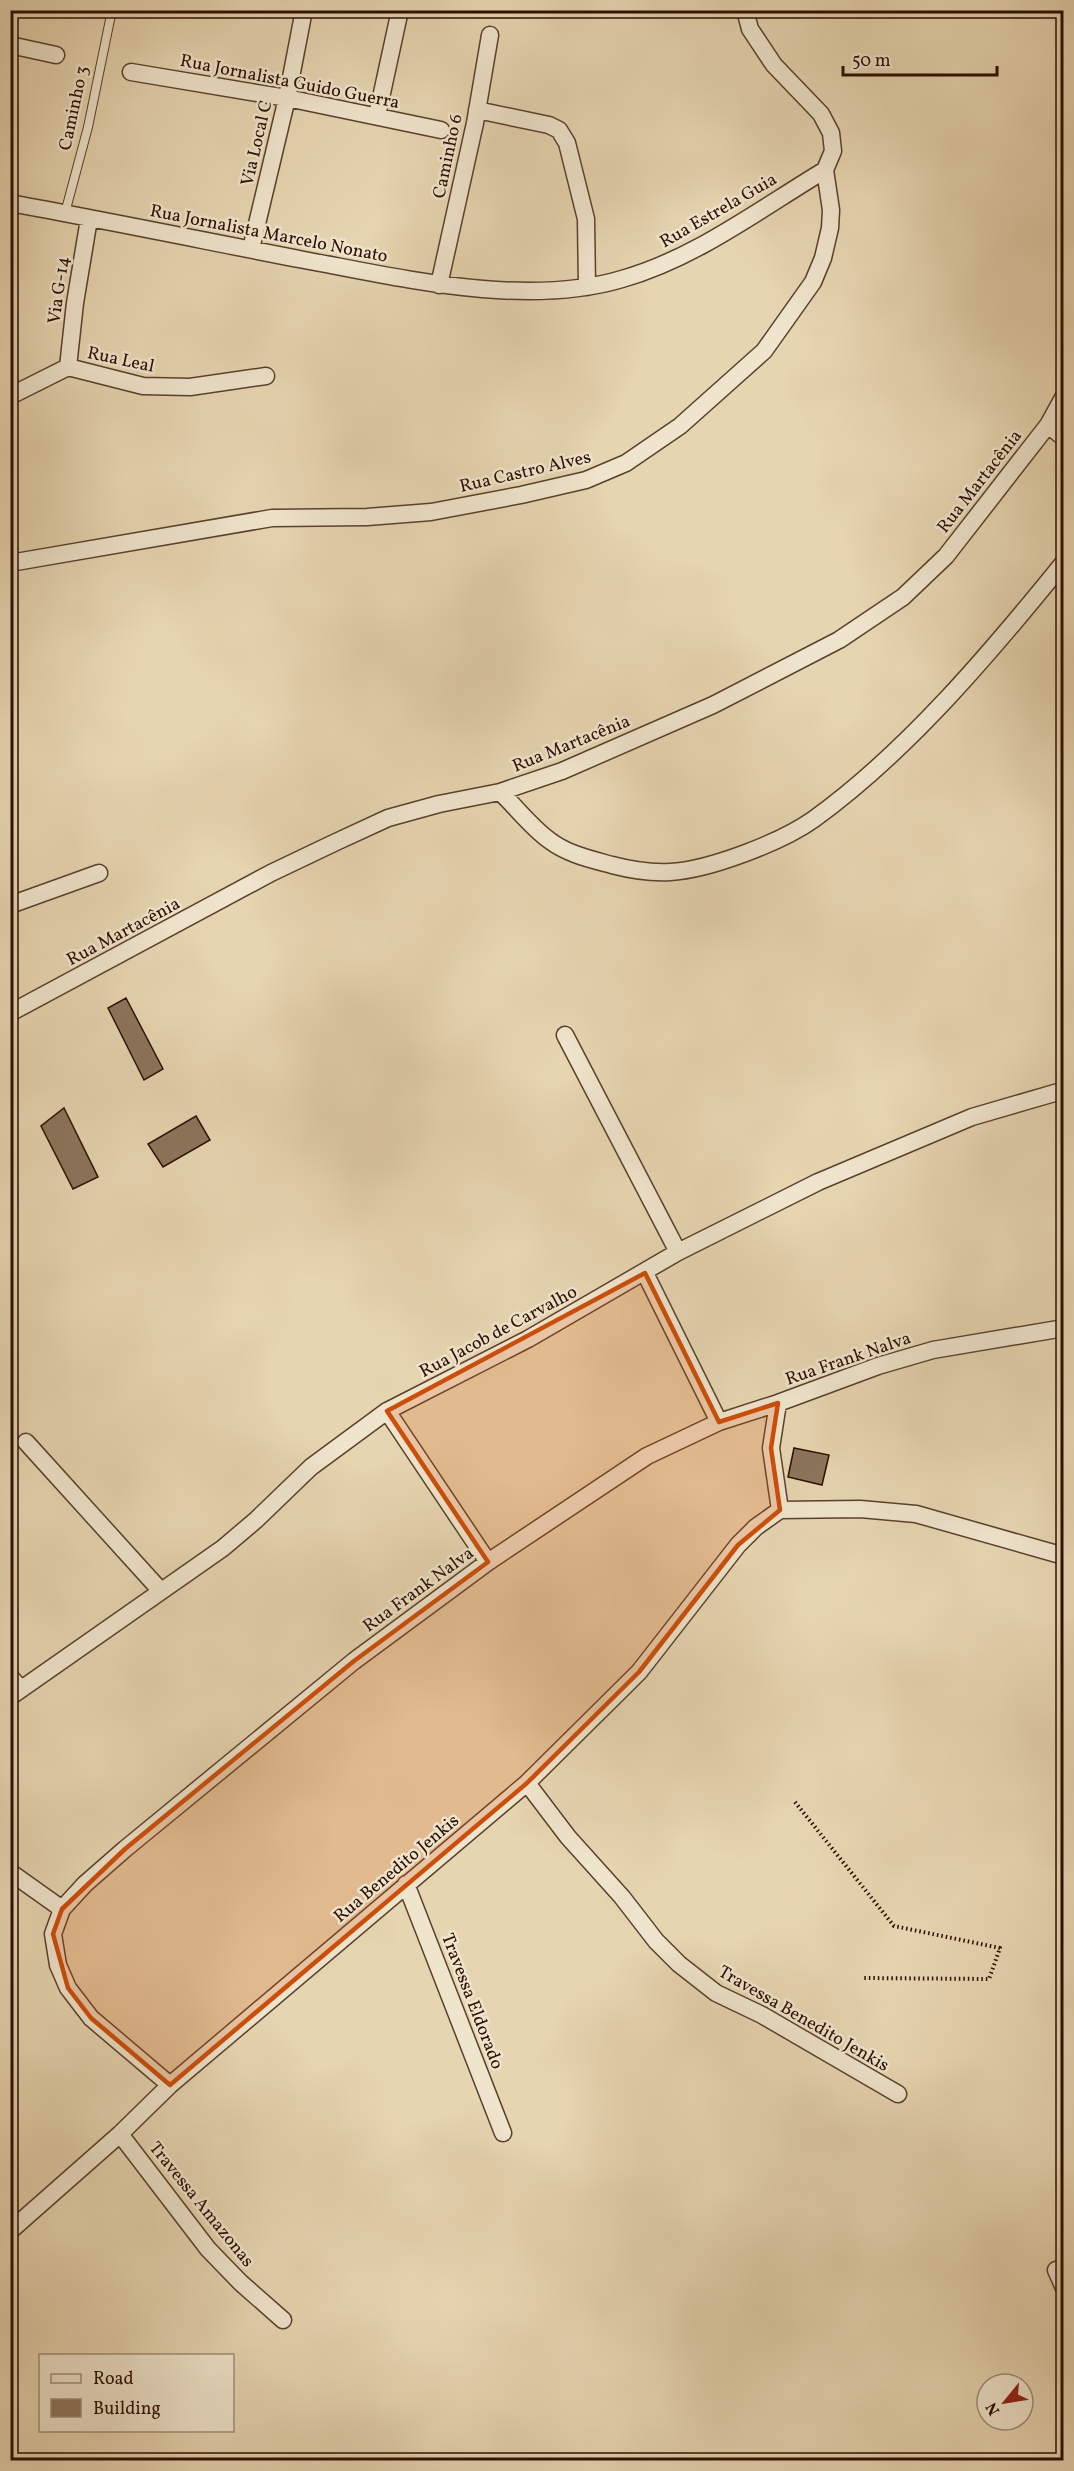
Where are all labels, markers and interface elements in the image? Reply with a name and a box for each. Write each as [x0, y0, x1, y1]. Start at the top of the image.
scale bar [843, 39, 998, 77]
street label: Rua Jornalista Guido Guerra [178, 49, 402, 116]
text: 50 m [852, 49, 891, 74]
street label: Caminho 3 [53, 64, 96, 153]
street label: Via Local C [236, 98, 279, 188]
street label: Caminho 6 [427, 112, 470, 201]
street label: Rua Estrela Guia [656, 168, 782, 255]
street label: Rua Jornalista Marcelo Nonato [148, 199, 390, 270]
street label: Via G-14 [42, 255, 77, 326]
street label: Rua Leal [85, 341, 157, 380]
street label: Rua Martacênia [932, 425, 1029, 539]
street label: Rua Castro Alves [457, 445, 593, 500]
street label: Rua Martacênia [509, 709, 634, 779]
street label: Rua Martacênia [63, 892, 185, 973]
street label: Rua Jacob de Carvalho [415, 1280, 582, 1385]
street label: Rua Frank Nalva [782, 1326, 915, 1393]
street label: Rua Frank Nalva [358, 1541, 479, 1639]
street label: Rua Benedito Jenkis [329, 1809, 465, 1929]
street label: Travessa Eldorado [434, 1930, 509, 2073]
street label: Travessa Benedito Jenkis [713, 1960, 893, 2079]
street label: Travessa Amazonas [142, 2137, 259, 2273]
legend [39, 2354, 234, 2432]
text: Road [93, 2367, 134, 2392]
north arrow [975, 2372, 1035, 2432]
text: Building [93, 2397, 161, 2422]
text: N [981, 2398, 1006, 2419]

